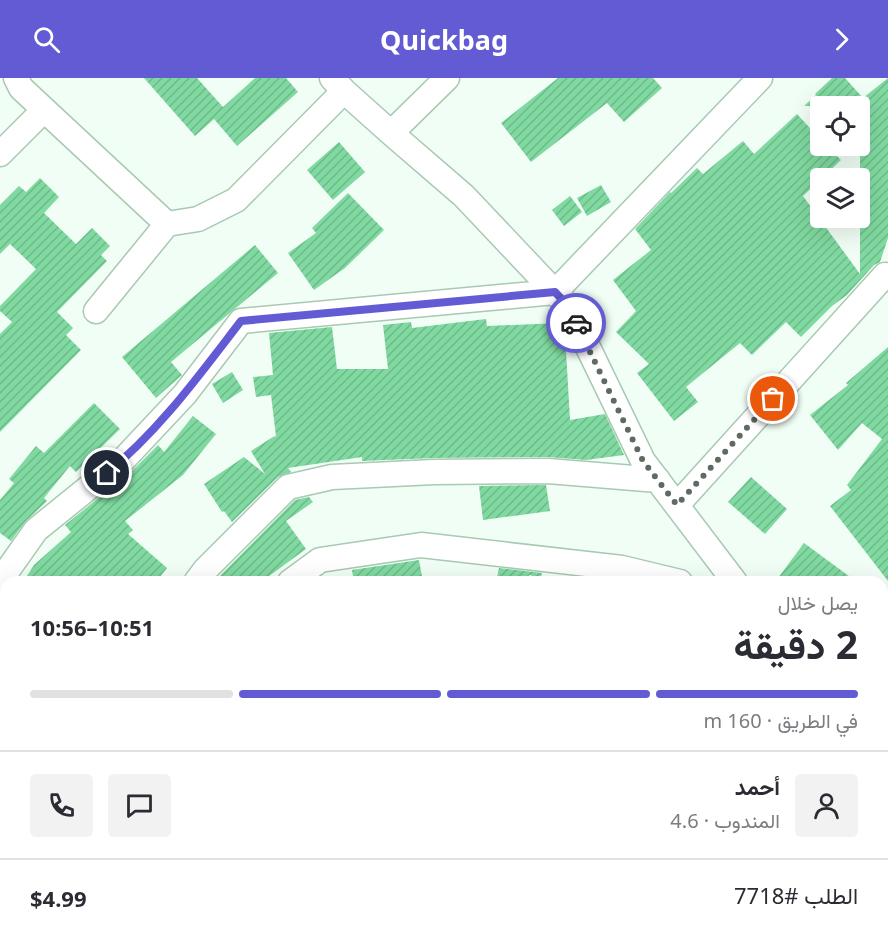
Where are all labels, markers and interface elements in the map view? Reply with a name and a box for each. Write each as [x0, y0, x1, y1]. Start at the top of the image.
text: Quickbag [380, 21, 508, 58]
icon: search [30, 23, 63, 56]
icon: forward [825, 23, 858, 56]
map controls [810, 96, 870, 228]
button: locate [810, 96, 870, 156]
button: layers [810, 168, 870, 228]
courier [546, 293, 606, 353]
icon: car [560, 307, 593, 340]
pin [747, 373, 798, 424]
icon: bag [756, 382, 789, 415]
pin [81, 447, 132, 498]
icon: home [90, 456, 123, 489]
text: يصل خلال [778, 589, 858, 616]
text: 10:51–10:56 [30, 612, 154, 642]
text: 2 دقيقة [734, 617, 858, 670]
text: في الطريق · 160 m [703, 707, 858, 734]
text: أحمد [735, 771, 780, 801]
button: phone [30, 774, 93, 837]
button: chat [108, 774, 171, 837]
button: person [795, 774, 858, 837]
text: المندوب · 4.6 [670, 807, 780, 834]
text: الطلب #7718 [734, 880, 858, 910]
text: $4.99 [30, 883, 87, 913]

